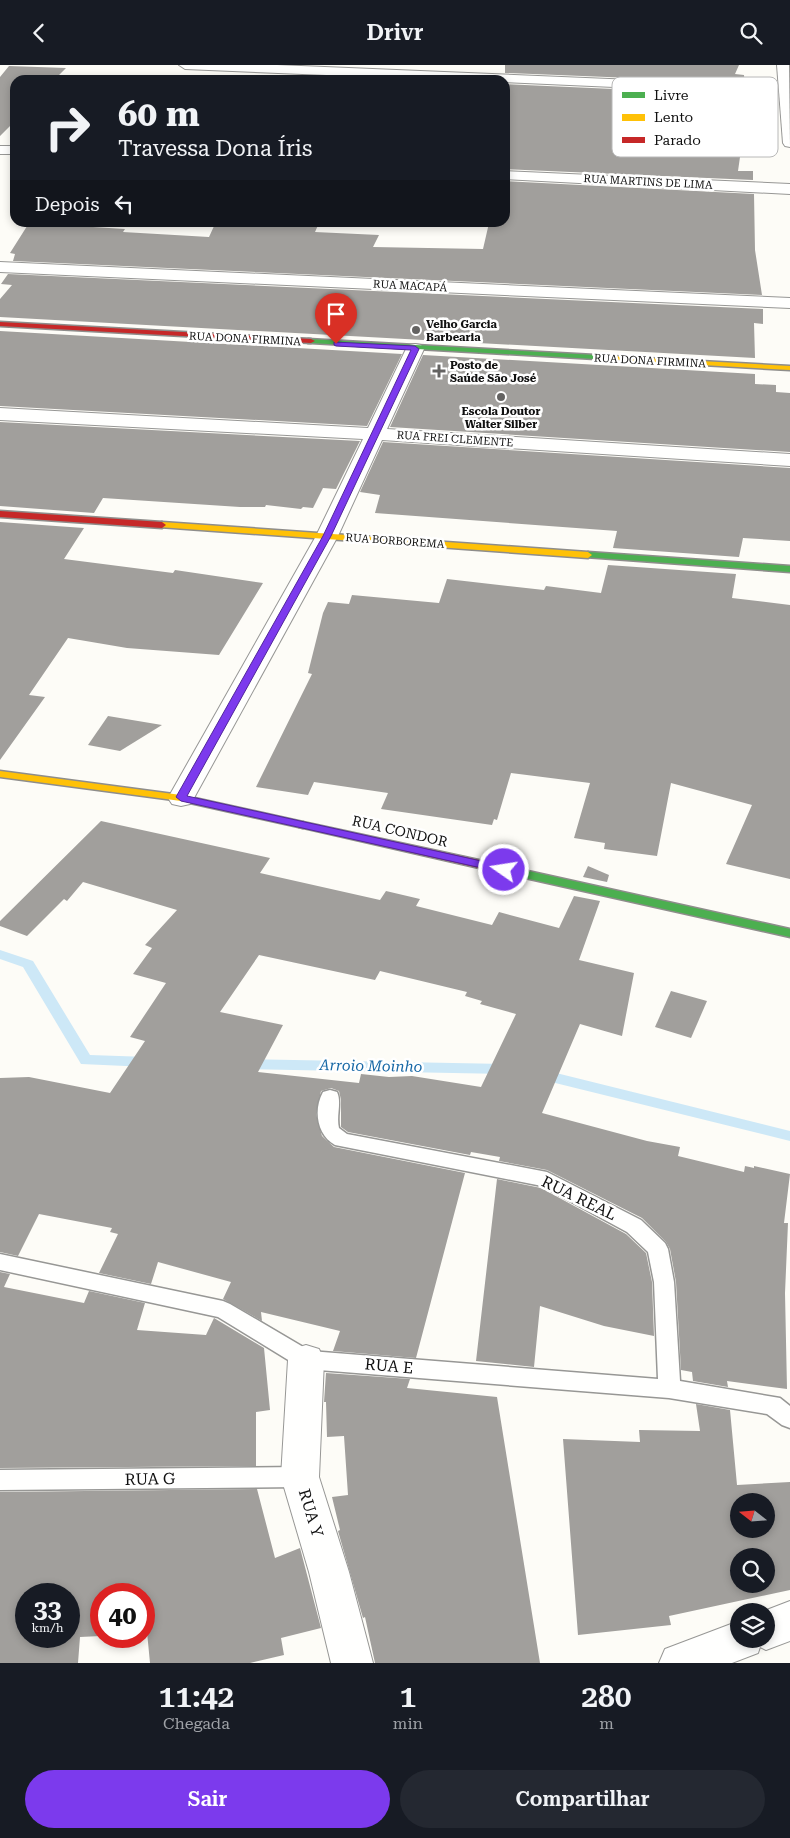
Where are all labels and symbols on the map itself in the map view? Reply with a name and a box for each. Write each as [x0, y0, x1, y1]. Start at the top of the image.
legend [612, 77, 778, 157]
text: Livre [654, 87, 689, 103]
text: Lento [654, 109, 693, 125]
text: Parado [654, 132, 701, 148]
street label: RUA MARTINS DE LIMA [583, 172, 713, 192]
street label: RUA MACAPÁ [373, 277, 448, 294]
pin [315, 293, 357, 344]
place label: Velho Garcia Barbearia [426, 318, 497, 344]
marker: Velho Garcia Barbearia [410, 324, 422, 336]
street label: RUA DONA FIRMINA [189, 330, 302, 348]
street label: RUA DONA FIRMINA [594, 352, 707, 370]
place label: Posto de Saúde São José [450, 359, 537, 385]
marker: Posto de Saúde São José [432, 364, 446, 378]
marker: Escola Doutor Walter Silber [495, 391, 507, 403]
place label: Escola Doutor Walter Silber [462, 405, 540, 431]
street label: RUA FREI CLEMENTE [396, 428, 514, 450]
street label: RUA BORBOREMA [345, 531, 445, 551]
street label: RUA CONDOR [351, 812, 450, 850]
position arrow [477, 843, 529, 895]
water label: Arroio Moinho [318, 1056, 423, 1076]
street label: RUA REAL [539, 1172, 620, 1224]
street label: RUA E [364, 1354, 414, 1378]
street label: RUA G [124, 1469, 176, 1489]
street label: RUA Y [295, 1487, 327, 1539]
north arrow [730, 1493, 775, 1537]
speed limit sign: 40 [90, 1583, 155, 1648]

